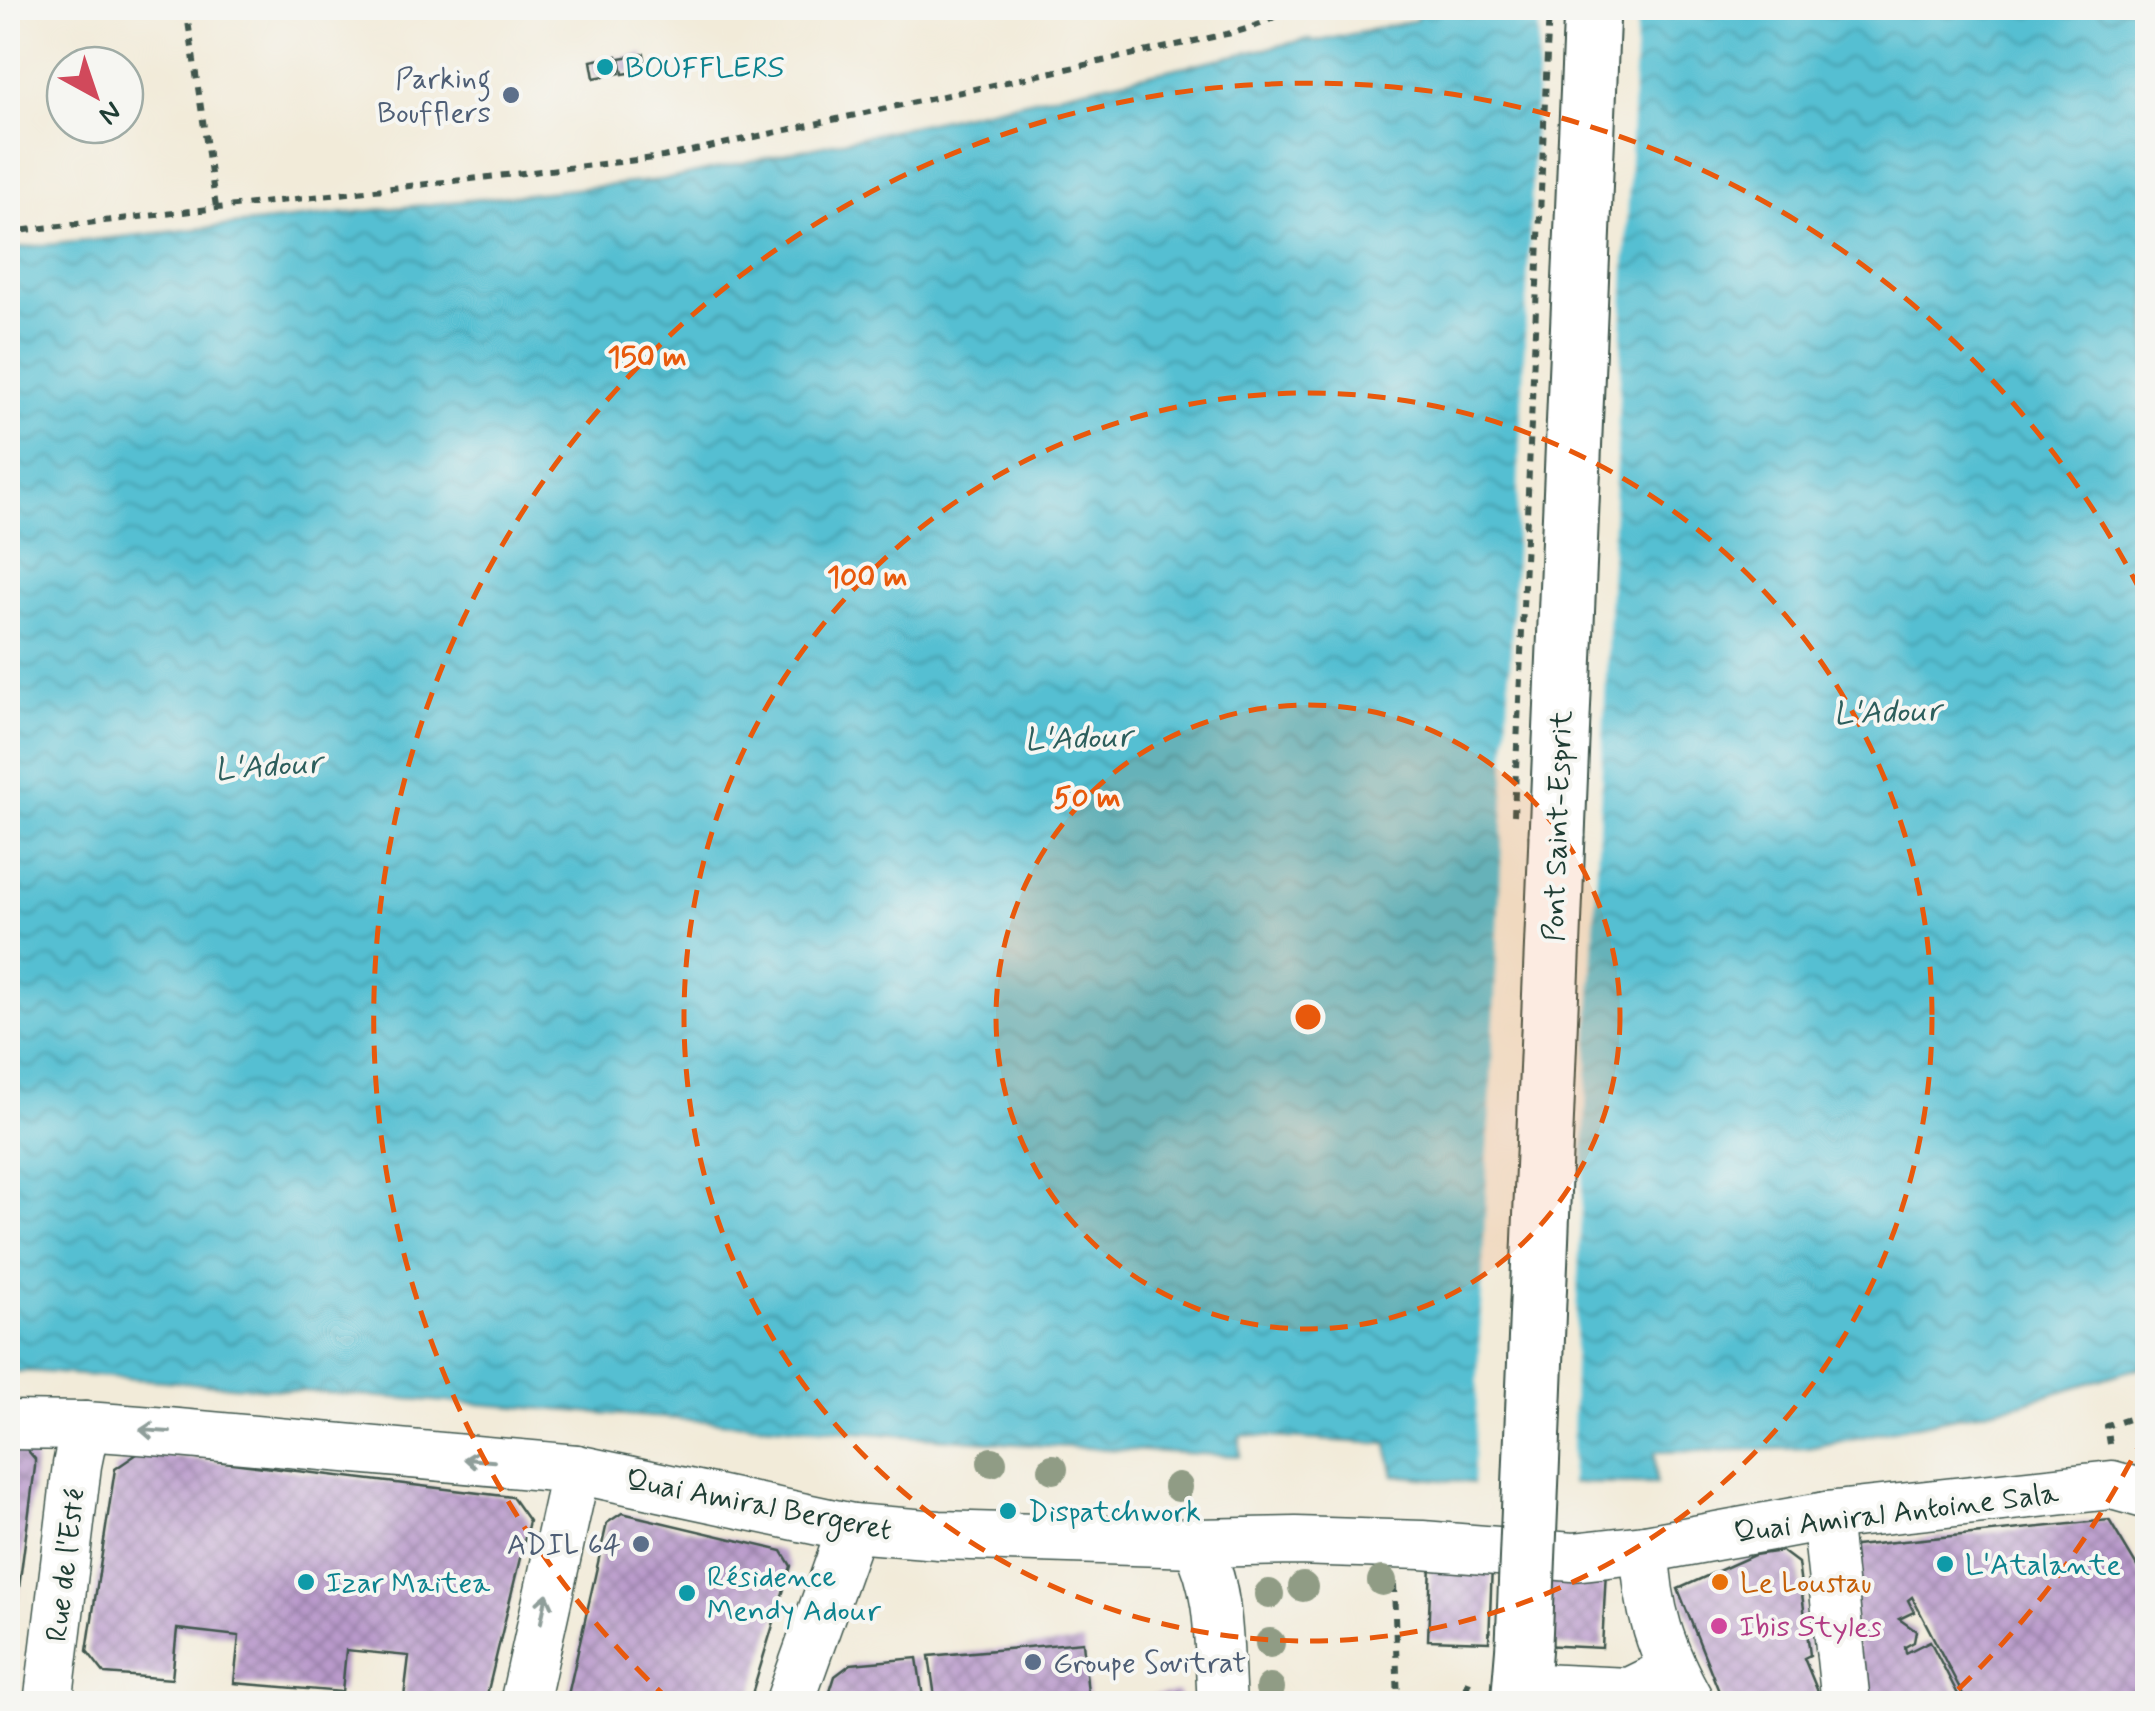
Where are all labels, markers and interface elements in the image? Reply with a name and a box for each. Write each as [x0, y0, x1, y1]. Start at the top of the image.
north arrow [45, 45, 145, 145]
place label: BOUFFLERS [625, 49, 784, 88]
marker: BOUFFLERS [594, 56, 616, 78]
place label: Parking Boufflers [377, 60, 491, 133]
marker: Parking Boufflers [500, 84, 522, 106]
text: N [90, 92, 129, 132]
text: 150 m [607, 338, 687, 377]
text: 100 m [827, 558, 907, 597]
water label: L'Adour [1833, 690, 1946, 736]
street label: Pont Saint-Esprit [1535, 709, 1582, 943]
water label: L'Adour [1024, 716, 1137, 762]
water label: L'Adour [213, 742, 328, 792]
text: 50 m [1053, 779, 1121, 818]
centre of rings [1290, 999, 1326, 1035]
one-way arrow [140, 1422, 172, 1441]
one-way arrow [463, 1450, 495, 1469]
street label: Quai Amiral Bergeret [622, 1461, 895, 1552]
street label: Quai Amiral Antoine Sala [1732, 1474, 2062, 1553]
street label: Rue de l'Esté [38, 1486, 95, 1644]
place label: Dispatchwork [1028, 1493, 1201, 1532]
marker: Dispatchwork [997, 1500, 1019, 1522]
place label: ADIL 64 [507, 1526, 621, 1565]
marker: ADIL 64 [630, 1533, 652, 1555]
place label: L'Atalante [1965, 1546, 2121, 1585]
marker: L'Atalante [1934, 1553, 1956, 1575]
place label: Résidence Mendy Adour [707, 1558, 882, 1631]
place label: Izar Maitea [326, 1564, 491, 1603]
place label: Le Loustau [1740, 1564, 1872, 1603]
marker: Izar Maitea [295, 1571, 317, 1593]
marker: Le Loustau [1709, 1571, 1731, 1593]
marker: Résidence Mendy Adour [676, 1582, 698, 1604]
one-way arrow [536, 1593, 555, 1625]
place label: Ibis Styles [1739, 1608, 1882, 1647]
marker: Ibis Styles [1708, 1615, 1730, 1637]
place label: Groupe Sovitrat [1053, 1644, 1246, 1683]
marker: Groupe Sovitrat [1022, 1651, 1044, 1673]

